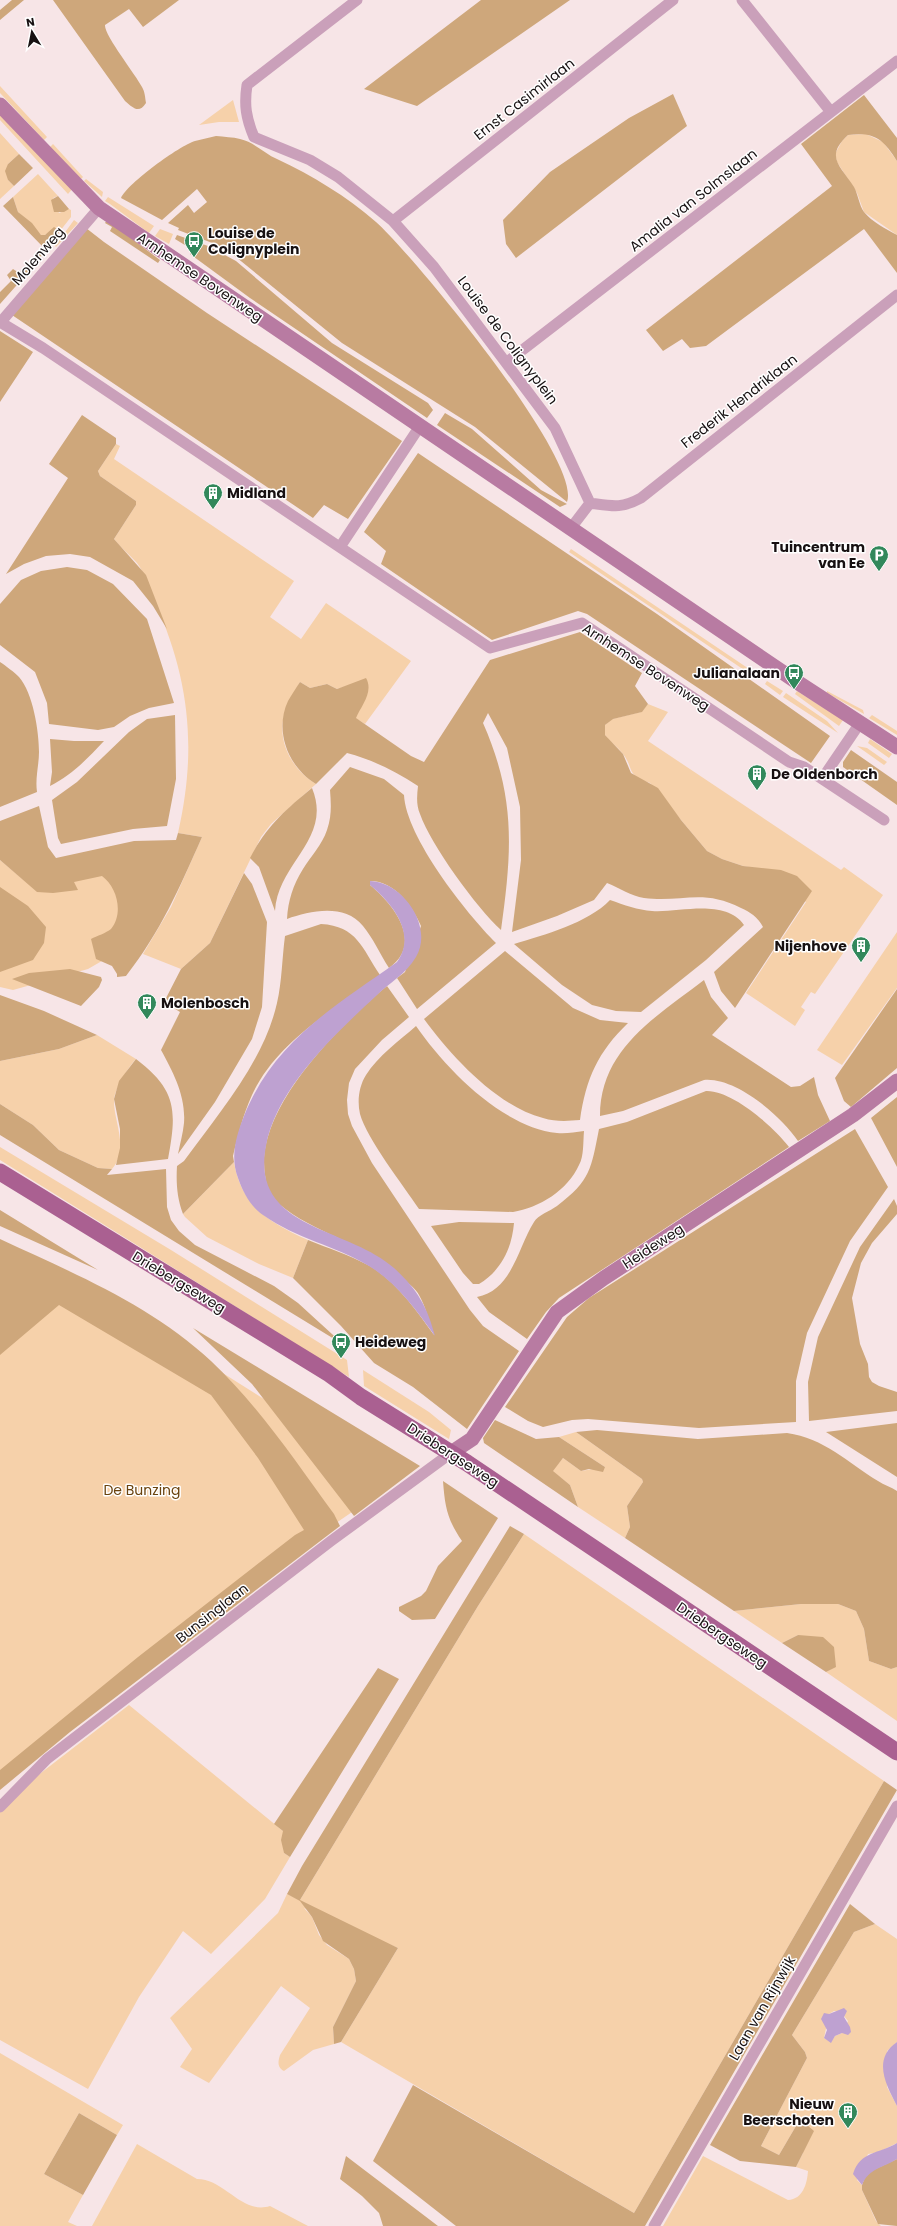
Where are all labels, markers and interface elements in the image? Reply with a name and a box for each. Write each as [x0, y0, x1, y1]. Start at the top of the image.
north arrow [12, 12, 52, 52]
text: N [25, 14, 36, 31]
street label: Ernst Casimirlaan [469, 53, 579, 145]
street label: Amalia van Solmslaan [625, 144, 761, 256]
street label: Molenweg [7, 222, 69, 290]
place label: Louise de Colignyplein [208, 223, 299, 259]
street label: Arnhemse Bovenweg [133, 227, 267, 327]
bus stop icon: Louise de Colignyplein [183, 230, 205, 258]
street label: Louise de Colignyplein [453, 272, 563, 408]
street label: Frederik Hendriklaan [677, 349, 801, 453]
building icon: Midland [202, 482, 224, 510]
place label: Midland [227, 483, 286, 503]
place label: Tuincentrum van Ee [771, 537, 865, 573]
parking icon: Tuincentrum van Ee [868, 544, 890, 572]
street label: Arnhemse Bovenweg [578, 618, 714, 716]
bus stop icon: Julianalaan [783, 662, 805, 690]
place label: Julianalaan [693, 663, 780, 683]
building icon: De Oldenborch [746, 763, 768, 791]
place label: De Oldenborch [771, 764, 878, 784]
building icon: Nijenhove [850, 935, 872, 963]
place label: Nijenhove [774, 936, 847, 956]
building icon: Molenbosch [136, 992, 158, 1020]
place label: Molenbosch [161, 993, 249, 1013]
street label: Heideweg [618, 1219, 688, 1273]
street label: Driebergseweg [129, 1246, 229, 1318]
bus stop icon: Heideweg [330, 1331, 352, 1359]
place label: Heideweg [355, 1332, 426, 1352]
street label: Driebergseweg [403, 1418, 503, 1492]
park label: De Bunzing [103, 1480, 181, 1500]
street label: Bunsinglaan [172, 1578, 252, 1648]
street label: Driebergseweg [673, 1597, 771, 1673]
street label: Laan van Rijnwijk [724, 1951, 800, 2064]
place label: Nieuw Beerschoten [743, 2094, 835, 2130]
building icon: Nieuw Beerschoten [837, 2101, 859, 2129]

